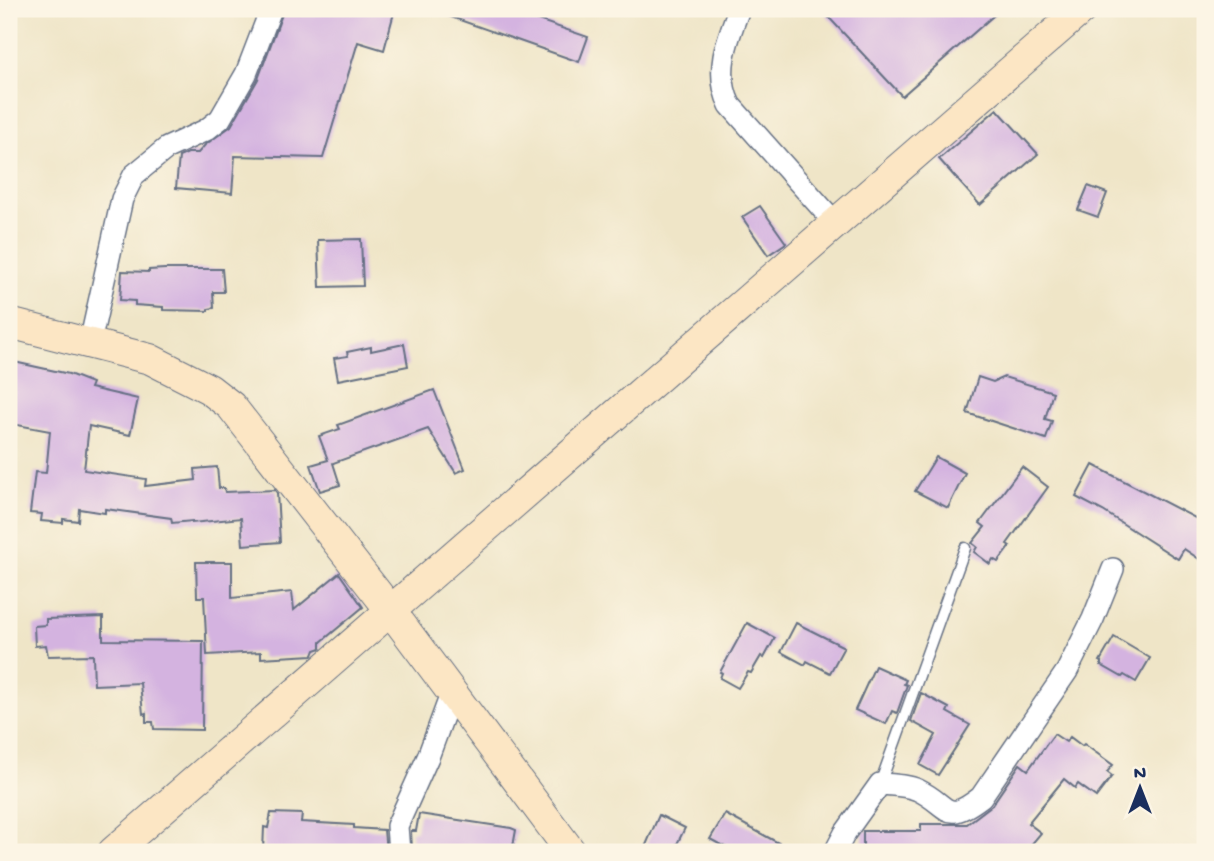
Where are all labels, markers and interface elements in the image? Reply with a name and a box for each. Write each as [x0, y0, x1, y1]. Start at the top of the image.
north arrow [1106, 752, 1176, 822]
text: N [1134, 763, 1146, 786]

